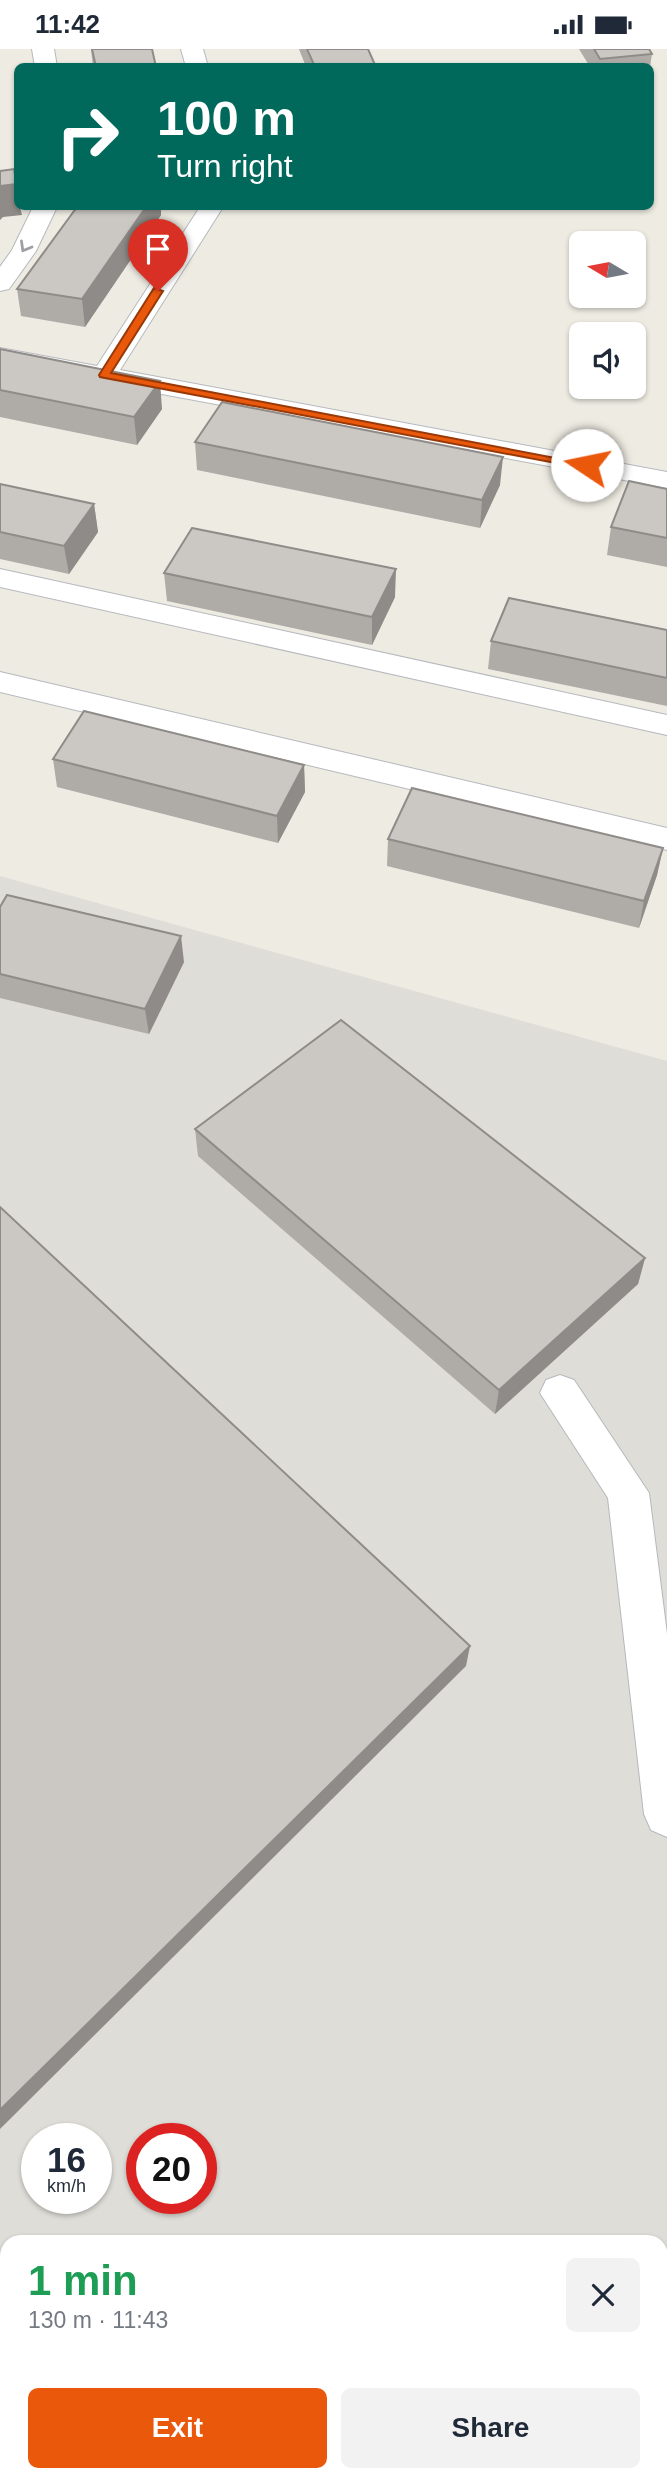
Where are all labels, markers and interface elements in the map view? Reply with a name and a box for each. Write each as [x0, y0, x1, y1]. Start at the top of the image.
text: 11:42 [35, 9, 100, 39]
icon: right [42, 91, 133, 182]
text: 100 m [157, 91, 296, 145]
text: Turn right [157, 148, 293, 184]
pin [128, 219, 188, 291]
icon: arrive [139, 230, 177, 268]
north arrow [569, 231, 646, 308]
map controls [569, 231, 646, 399]
one-way arrow [20, 239, 33, 252]
button: sound [569, 322, 646, 399]
position arrow [550, 428, 624, 502]
speed limit sign: 20 [126, 2123, 217, 2214]
text: 16 [47, 2140, 86, 2179]
text: km/h [47, 2176, 86, 2196]
text: 1 min [28, 2257, 138, 2304]
button: close [566, 2258, 640, 2332]
text: 130 m · 11:43 [28, 2307, 168, 2333]
button: Exit [28, 2388, 327, 2468]
button: Share [341, 2388, 640, 2468]

